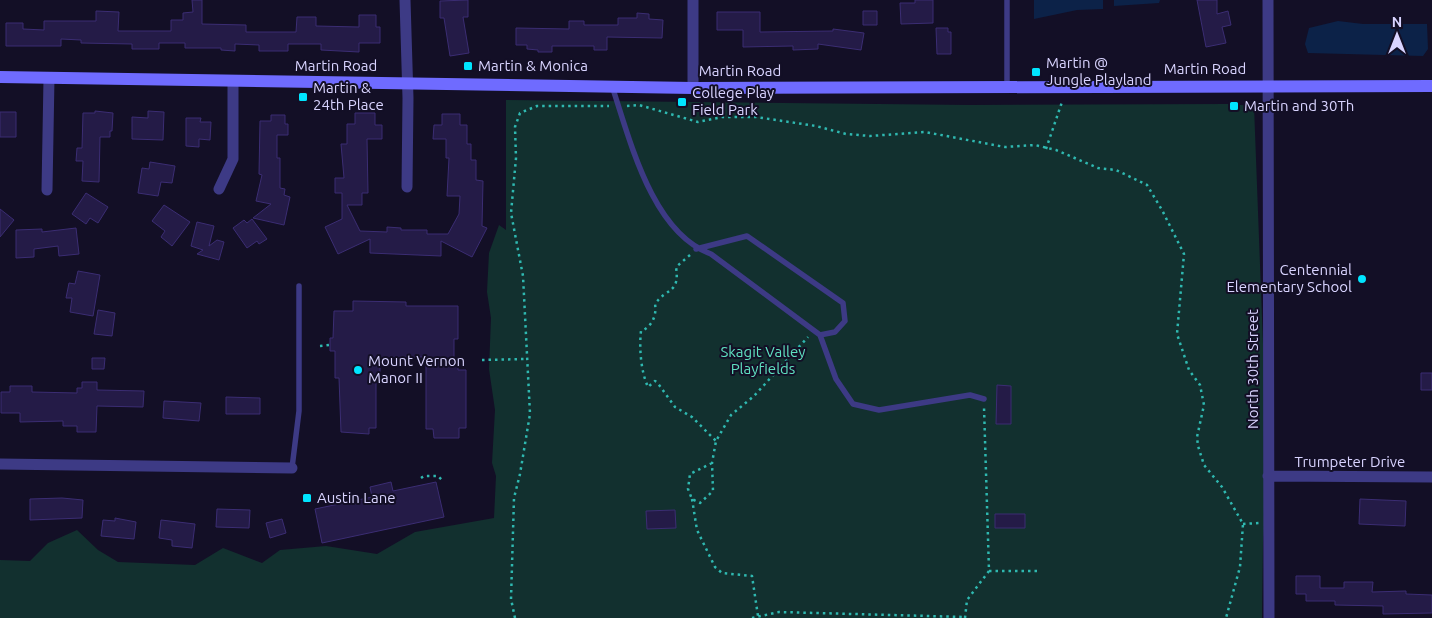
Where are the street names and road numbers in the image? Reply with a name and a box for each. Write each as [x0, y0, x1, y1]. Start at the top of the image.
street label: Martin Road [295, 57, 377, 74]
street label: Martin Road [1164, 60, 1246, 77]
street label: Martin Road [699, 62, 781, 79]
street label: North 30th Street [1244, 309, 1261, 429]
street label: Trumpeter Drive [1295, 453, 1405, 470]

